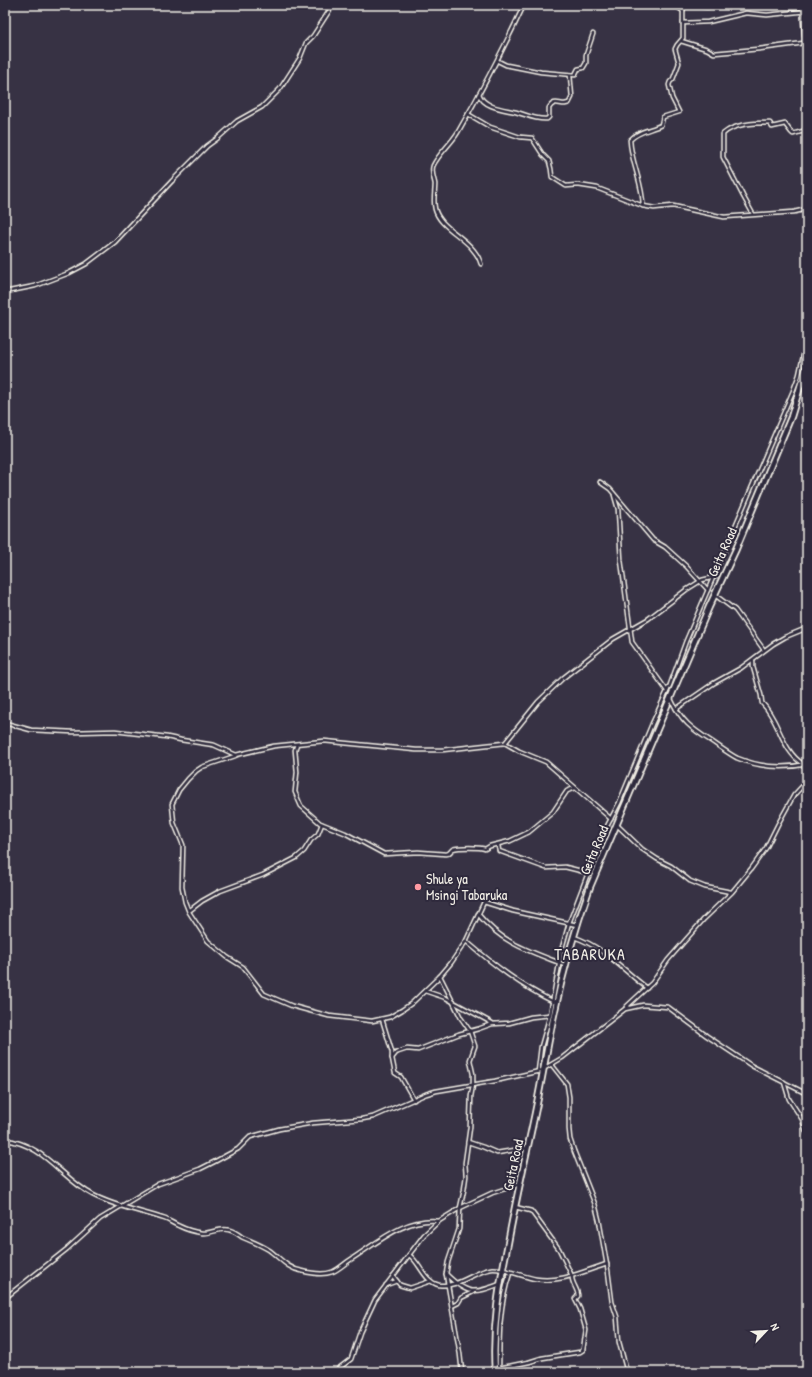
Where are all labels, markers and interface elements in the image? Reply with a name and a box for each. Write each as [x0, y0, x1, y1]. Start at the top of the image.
street label: Geita Road [702, 524, 741, 579]
street label: Geita Road [575, 822, 613, 877]
place label: Shule ya Msingi Tabaruka [426, 869, 508, 905]
marker: Shule ya Msingi Tabaruka [413, 882, 423, 892]
district label: TABARUKA [554, 943, 626, 965]
street label: Geita Road [498, 1137, 527, 1192]
north arrow [746, 1311, 786, 1351]
text: N [767, 1321, 783, 1333]

